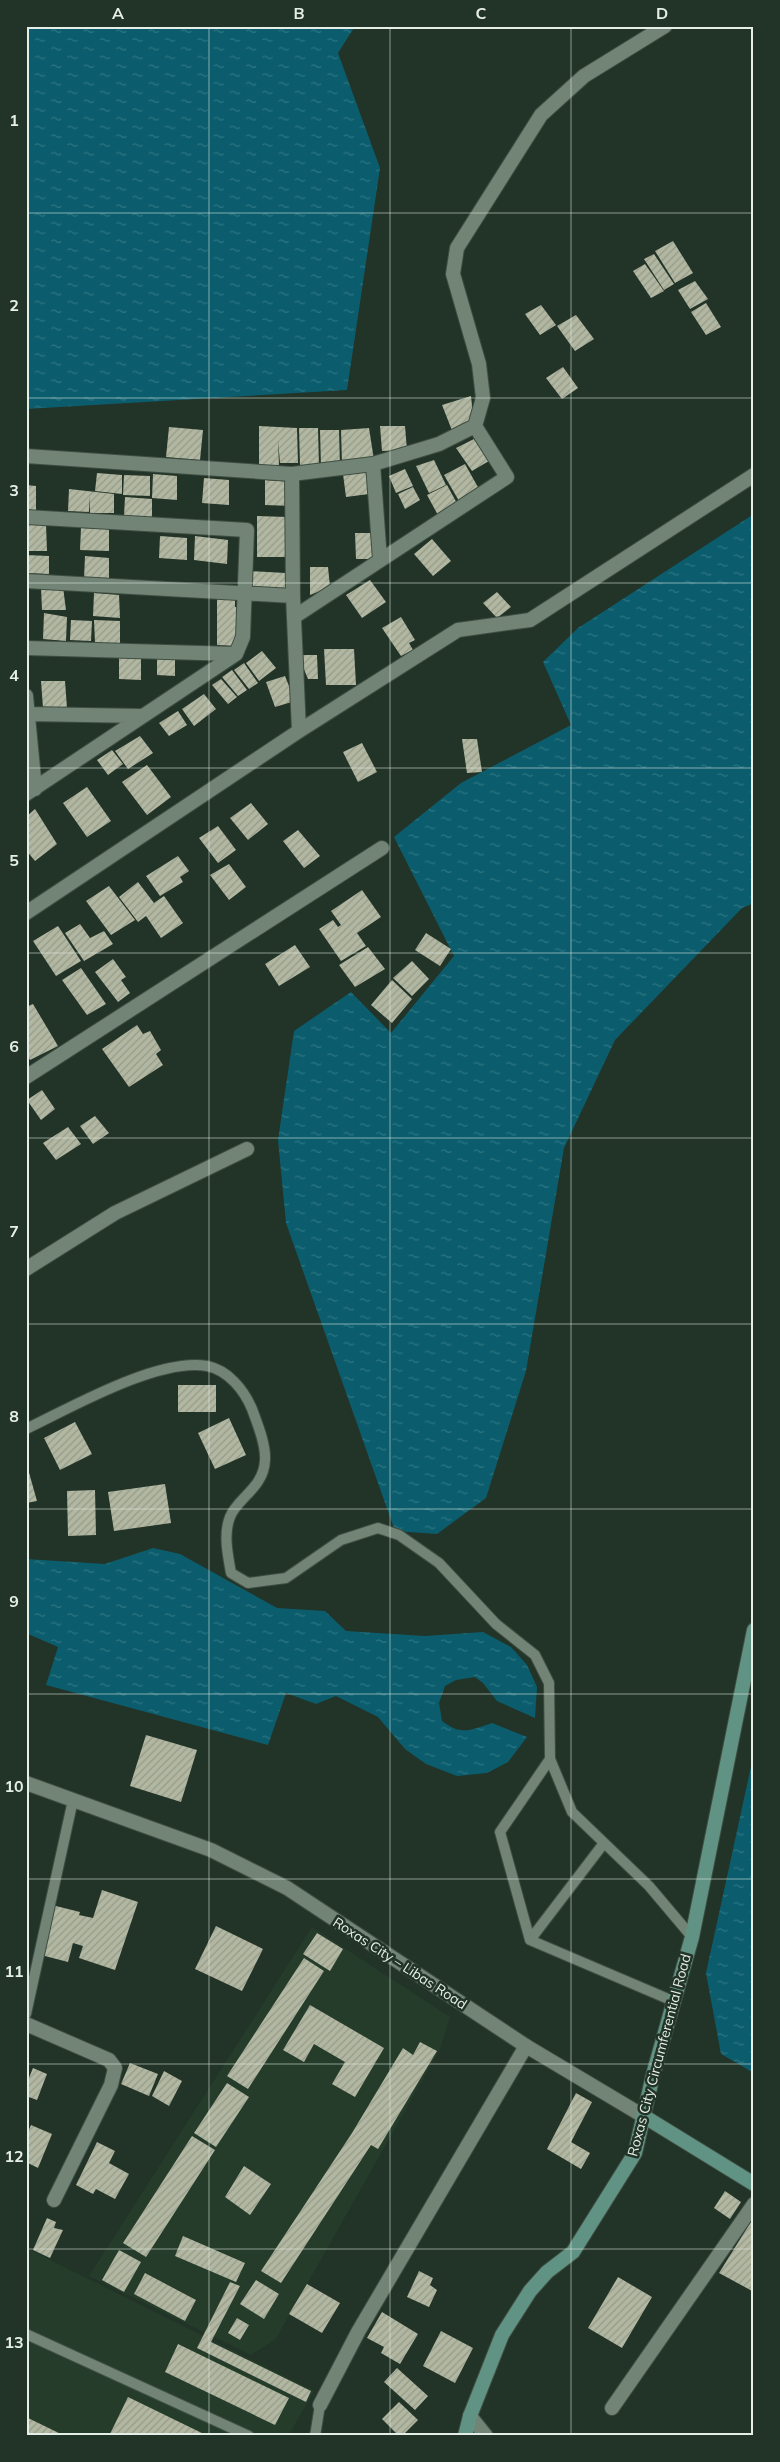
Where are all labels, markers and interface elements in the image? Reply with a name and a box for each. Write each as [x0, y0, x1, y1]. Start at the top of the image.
text: A [112, 3, 124, 23]
text: B [293, 3, 305, 23]
text: C [476, 3, 487, 23]
text: D [656, 3, 668, 23]
text: 1 [9, 110, 19, 130]
text: 2 [9, 295, 19, 315]
text: 3 [9, 480, 19, 500]
text: 4 [9, 665, 19, 685]
text: 5 [9, 850, 19, 870]
text: 6 [9, 1036, 19, 1056]
text: 7 [9, 1221, 19, 1241]
text: 8 [9, 1406, 19, 1426]
text: 9 [9, 1591, 19, 1611]
text: 10 [4, 1776, 24, 1796]
street label: Roxas City – Libas Road [330, 1913, 470, 2013]
street label: Roxas City Circumferential Road [623, 1952, 695, 2158]
text: 11 [4, 1961, 24, 1981]
text: 12 [4, 2146, 24, 2166]
text: 13 [4, 2332, 24, 2352]

